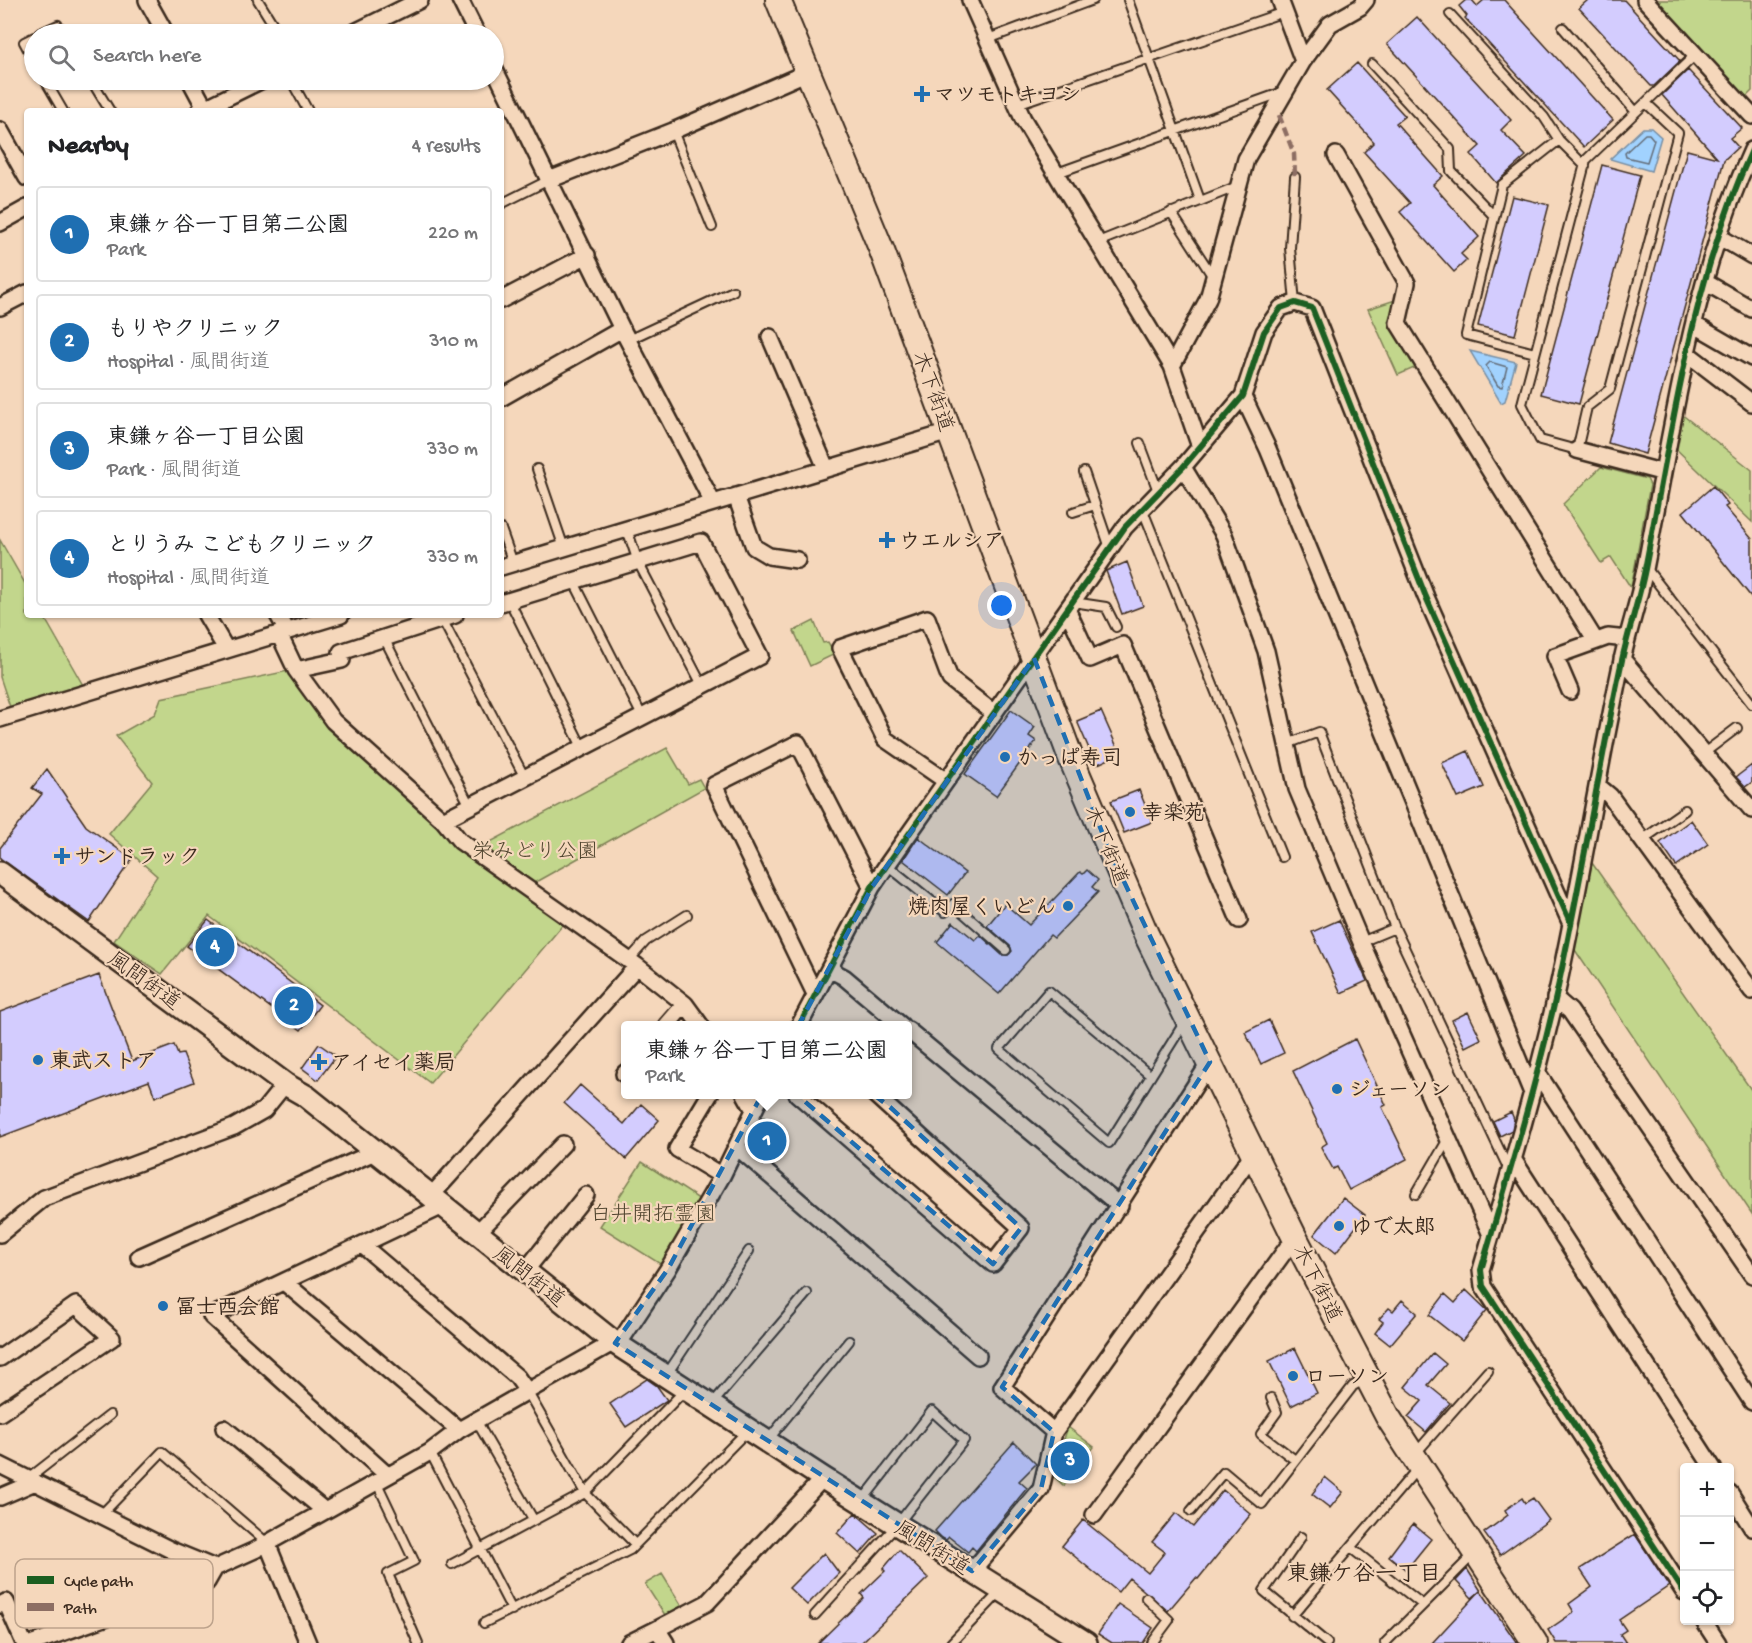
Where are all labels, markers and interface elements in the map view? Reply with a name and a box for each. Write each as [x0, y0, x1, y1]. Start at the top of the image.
search box [24, 24, 504, 90]
icon: search [45, 41, 78, 74]
text: Search here [93, 44, 201, 70]
place label: マツモトキヨシ [934, 85, 1081, 110]
marker: マツモトキヨシ [915, 87, 929, 101]
text: Nearby [48, 132, 129, 163]
text: 4 results [412, 136, 480, 159]
text: 東鎌ヶ谷一丁目第二公園 [107, 214, 349, 240]
text: 1 [65, 223, 74, 246]
text: 220 m [428, 223, 478, 246]
text: Park [107, 240, 145, 263]
text: もりやクリニック [107, 318, 283, 344]
text: 2 [65, 331, 74, 354]
text: 310 m [429, 331, 478, 354]
street label: 木下街道 [905, 348, 958, 436]
text: Hospital · 風間街道 [107, 352, 270, 375]
text: 東鎌ヶ谷一丁目公園 [107, 426, 305, 452]
text: 3 [64, 439, 75, 462]
text: 330 m [427, 439, 478, 462]
text: Park · 風間街道 [107, 460, 241, 483]
place label: ウエルシア [899, 531, 1004, 556]
marker: ウエルシア [880, 533, 894, 547]
text: とりうみ こどもクリニック [107, 534, 376, 560]
text: 4 [65, 547, 74, 570]
text: 330 m [427, 547, 478, 570]
text: Hospital · 風間街道 [107, 568, 270, 591]
your location [987, 591, 1016, 620]
place label: かっぱ寿司 [1017, 746, 1122, 773]
marker: かっぱ寿司 [998, 750, 1012, 764]
place label: 幸楽苑 [1142, 801, 1205, 828]
street label: 木下街道 [1076, 802, 1133, 890]
marker: 幸楽苑 [1123, 805, 1137, 819]
park label: 栄みどり公園 [472, 840, 598, 866]
place label: サンドラック [74, 847, 200, 872]
marker: サンドラック [55, 849, 69, 863]
place label: 焼肉屋くいどん [908, 895, 1056, 922]
marker: 焼肉屋くいどん [1061, 899, 1075, 913]
pin: 4 [196, 924, 234, 970]
street label: 風間街道 [102, 947, 185, 1018]
pin: 2 [274, 984, 314, 1028]
popup [621, 1021, 912, 1099]
text: 東鎌ヶ谷一丁目第二公園 [645, 1040, 888, 1066]
place label: 東武ストア [50, 1049, 157, 1076]
place label: アイセイ薬局 [331, 1051, 456, 1078]
marker: 東武ストア [31, 1053, 45, 1067]
marker: アイセイ薬局 [312, 1055, 326, 1069]
text: Park [645, 1066, 684, 1089]
place label: ジェーソン [1349, 1079, 1451, 1105]
marker: ジェーソン [1330, 1082, 1344, 1096]
pin: 1 [748, 1118, 786, 1164]
park label: 白井開拓霊園 [590, 1202, 716, 1229]
place label: ゆで太郎 [1351, 1215, 1435, 1242]
marker: ゆで太郎 [1332, 1219, 1346, 1233]
street label: 木下街道 [1285, 1241, 1346, 1328]
street label: 風間街道 [487, 1242, 569, 1314]
place label: 冨士西会館 [175, 1295, 280, 1322]
marker: 冨士西会館 [156, 1299, 170, 1313]
place label: ローソン [1305, 1367, 1389, 1392]
marker: ローソン [1286, 1369, 1300, 1383]
pin: 3 [1050, 1438, 1090, 1484]
map controls [1680, 1463, 1734, 1625]
button: + [1680, 1463, 1734, 1517]
street label: 風間街道 [889, 1516, 974, 1583]
button: − [1680, 1517, 1734, 1571]
legend [15, 1559, 213, 1628]
district label: 東鎌ケ谷一丁目 [1287, 1561, 1441, 1589]
button: locate [1680, 1571, 1734, 1625]
text: Cycle path [64, 1574, 134, 1593]
text: Path [63, 1601, 97, 1620]

